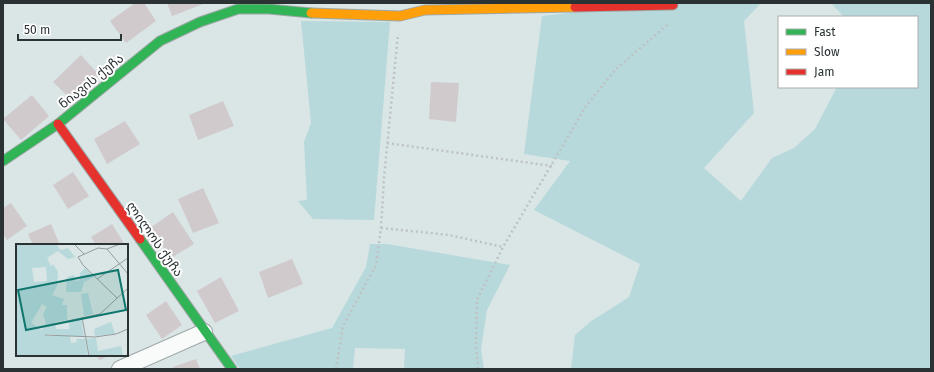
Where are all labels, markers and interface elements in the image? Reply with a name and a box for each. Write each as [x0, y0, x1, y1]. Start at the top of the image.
scale bar [18, 16, 121, 42]
legend [778, 16, 918, 88]
text: 50 m [24, 23, 50, 37]
text: Fast [814, 25, 836, 39]
text: Slow [814, 45, 840, 59]
street label: ნიავის ქუჩა [56, 50, 126, 112]
text: Jam [814, 65, 834, 79]
street label: ლილოს ქუჩა [123, 199, 186, 280]
inset map [16, 244, 128, 356]

